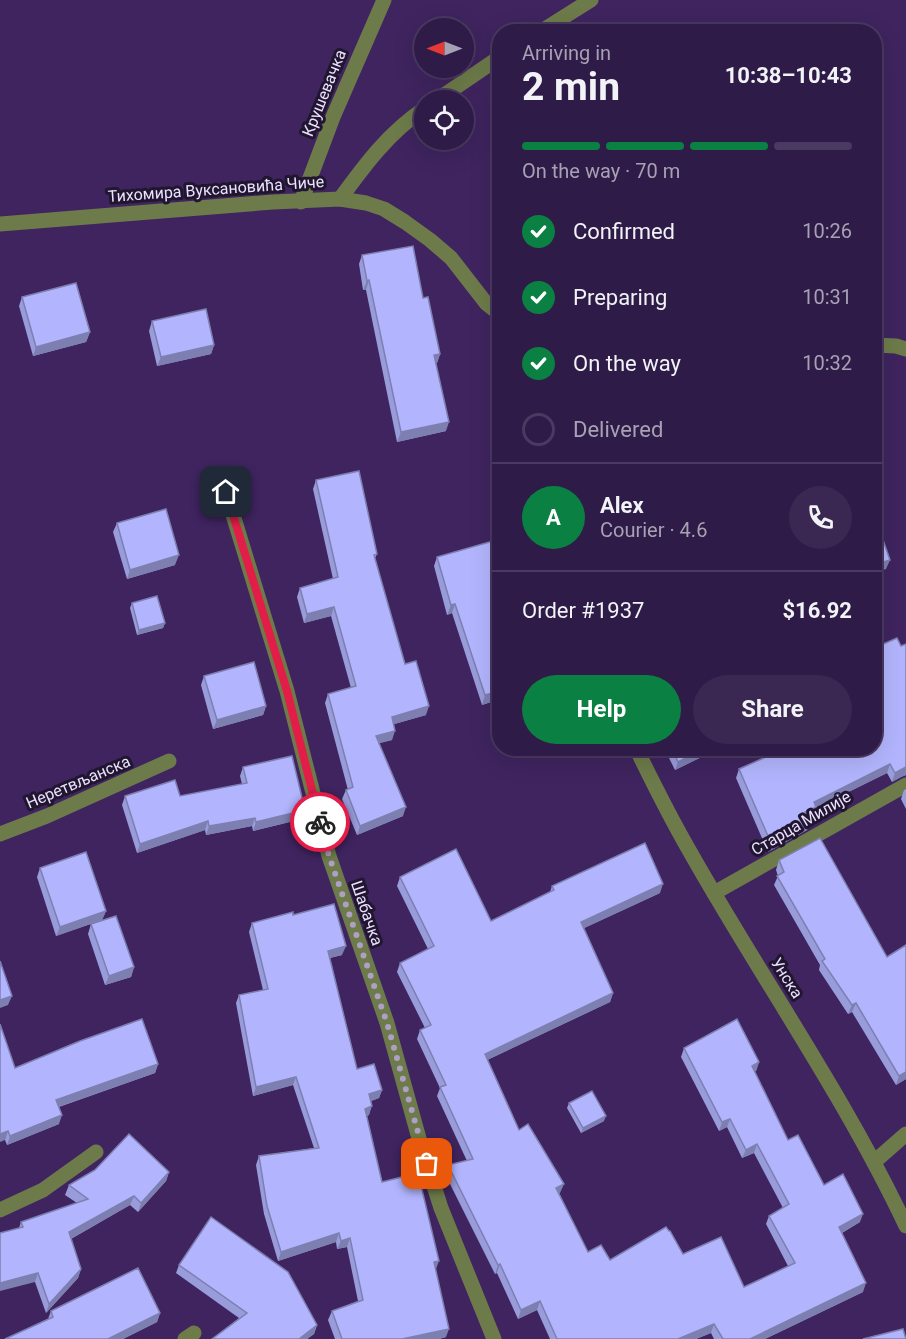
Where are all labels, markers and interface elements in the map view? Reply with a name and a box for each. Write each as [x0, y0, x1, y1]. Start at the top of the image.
north arrow [414, 18, 474, 78]
map controls [414, 18, 474, 150]
text: Arriving in [522, 41, 611, 65]
street label: Крушевачка [298, 47, 350, 139]
text: 10:38–10:43 [725, 63, 852, 88]
text: 2 min [522, 64, 620, 110]
button: locate [414, 90, 474, 150]
text: On the way · 70 m [522, 159, 680, 183]
street label: Тихомира Вуксановића Чиче [107, 172, 325, 206]
icon: check [522, 215, 555, 248]
text: Confirmed [573, 219, 675, 244]
text: 10:26 [802, 219, 852, 243]
icon: check [522, 281, 555, 314]
text: Preparing [573, 285, 667, 310]
text: 10:31 [802, 285, 852, 309]
icon: check [522, 347, 555, 380]
text: On the way [573, 351, 681, 376]
text: 10:32 [802, 351, 852, 375]
text: Delivered [573, 417, 663, 442]
pin [200, 466, 251, 517]
icon: home [209, 475, 242, 508]
button: phone [789, 486, 852, 549]
text: Alex [600, 493, 644, 518]
text: A [546, 505, 561, 530]
text: Courier · 4.6 [600, 518, 707, 542]
text: Order #1937 [522, 598, 644, 623]
text: $16.92 [783, 598, 852, 623]
button: Help [522, 675, 681, 744]
button: Share [693, 675, 852, 744]
street label: Неретвљанска [23, 751, 133, 813]
street label: Старца Милије [748, 787, 854, 859]
courier [290, 792, 350, 852]
icon: bike [304, 806, 337, 839]
street label: Шабачка [347, 878, 387, 948]
street label: Унска [767, 954, 807, 1002]
pin [401, 1138, 452, 1189]
icon: bag [410, 1147, 443, 1180]

